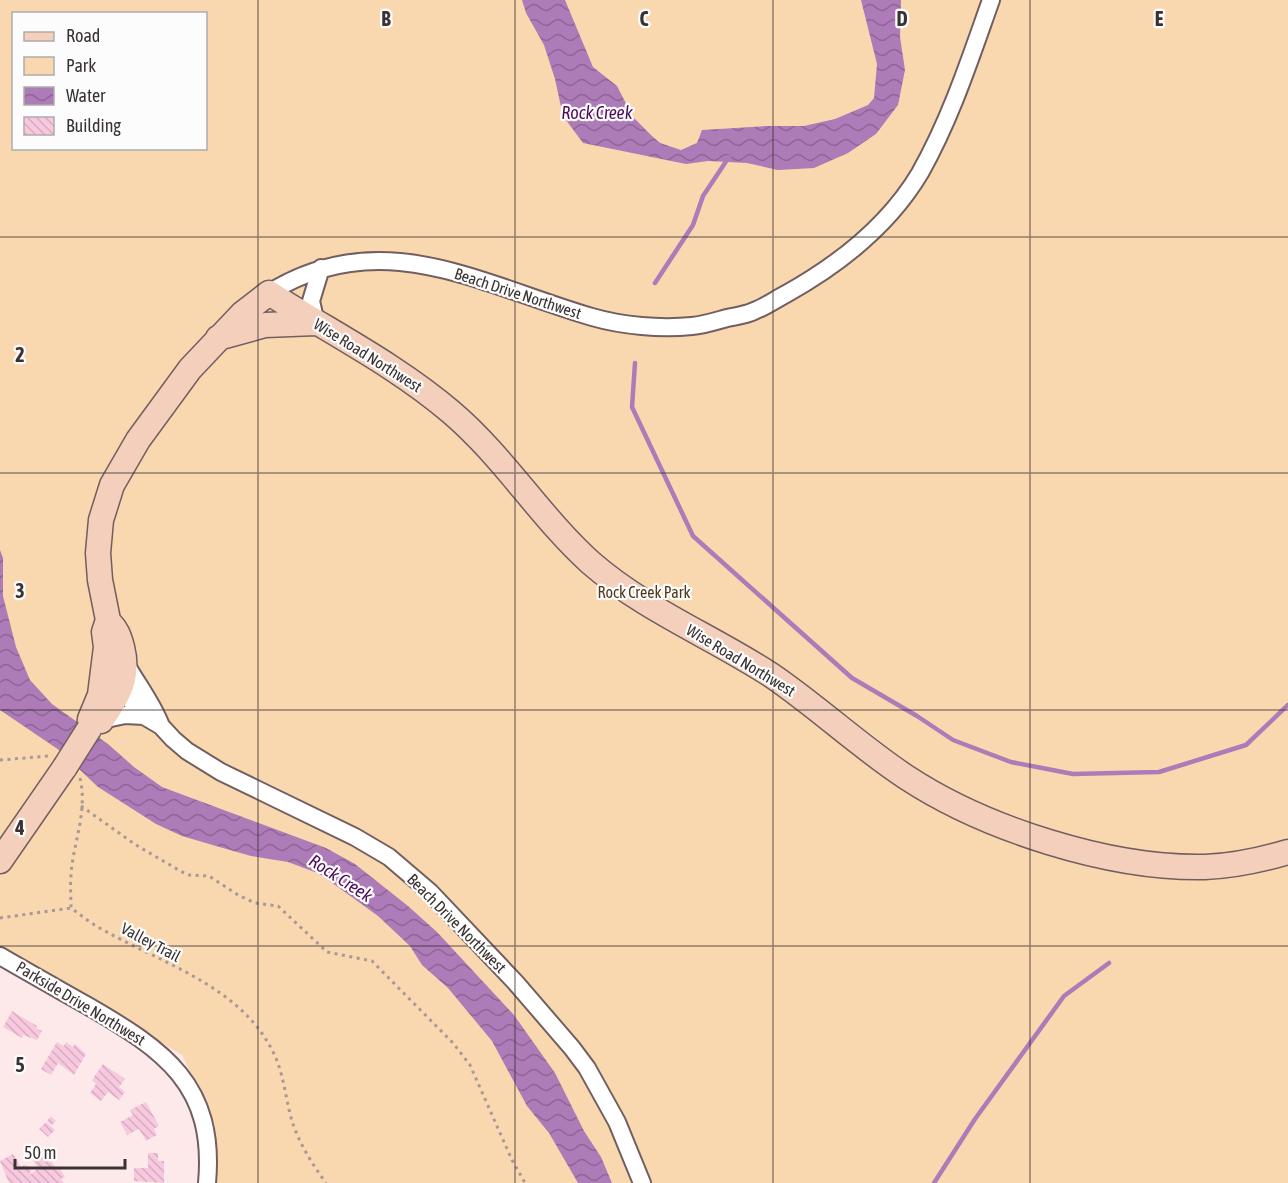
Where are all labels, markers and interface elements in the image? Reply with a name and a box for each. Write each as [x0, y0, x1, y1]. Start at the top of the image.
text: B [381, 7, 391, 30]
text: C [640, 7, 649, 30]
text: D [896, 7, 908, 30]
text: E [1155, 7, 1164, 30]
legend [12, 12, 207, 150]
text: Road [66, 25, 100, 46]
text: Park [66, 55, 96, 76]
text: Water [66, 85, 106, 106]
water label: Rock Creek [561, 102, 634, 123]
text: Building [66, 115, 121, 136]
street label: Beach Drive Northwest [452, 264, 584, 322]
street label: Wise Road Northwest [311, 315, 426, 396]
text: 2 [15, 343, 25, 366]
text: 3 [15, 579, 25, 602]
park label: Rock Creek Park [598, 583, 691, 601]
street label: Wise Road Northwest [683, 620, 799, 700]
text: 4 [14, 816, 25, 839]
water label: Rock Creek [305, 850, 378, 907]
street label: Beach Drive Northwest [404, 870, 510, 976]
street label: Valley Trail [118, 919, 185, 966]
street label: Parkside Drive Northwest [13, 957, 149, 1049]
text: 5 [15, 1053, 25, 1076]
scale bar [15, 1132, 124, 1170]
text: 50 m [24, 1142, 56, 1163]

